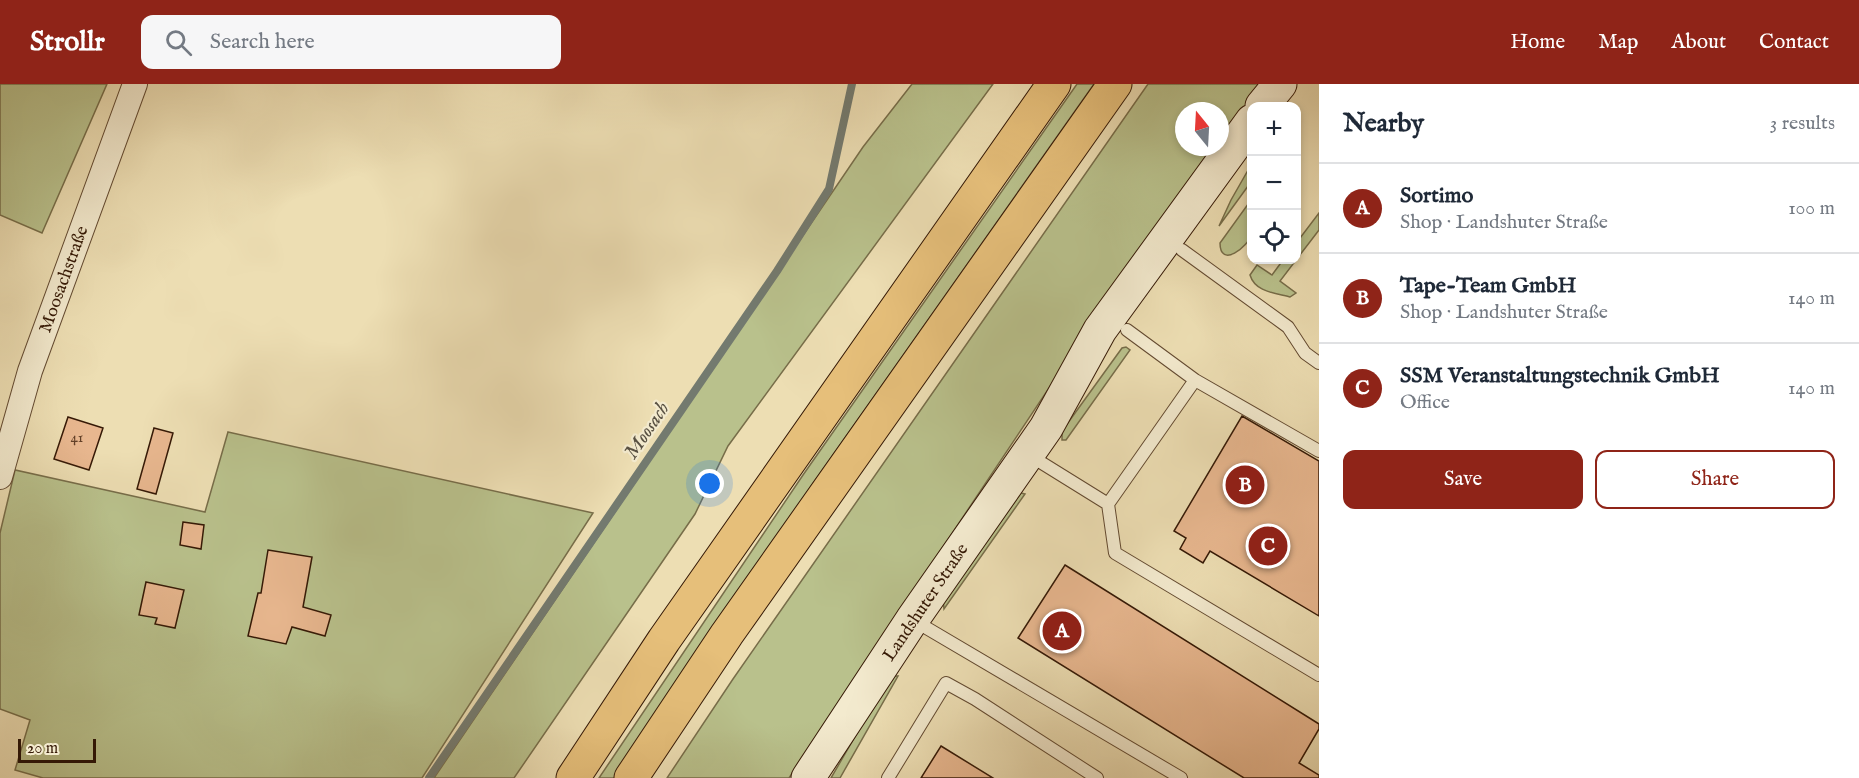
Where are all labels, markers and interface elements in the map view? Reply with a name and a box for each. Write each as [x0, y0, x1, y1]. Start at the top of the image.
search box [141, 15, 561, 69]
text: Strollr [30, 25, 105, 60]
icon: search [162, 26, 195, 59]
text: Search here [210, 28, 315, 56]
text: Home [1510, 29, 1565, 56]
text: Map [1598, 29, 1638, 56]
text: About [1671, 29, 1726, 56]
text: Contact [1759, 29, 1829, 56]
north arrow [1175, 102, 1229, 156]
map controls [1247, 102, 1301, 264]
button: + [1247, 102, 1301, 156]
text: Nearby [1343, 107, 1424, 140]
text: 3 results [1770, 111, 1835, 136]
button: − [1247, 156, 1301, 210]
text: Sortimo [1400, 182, 1473, 210]
text: A [1356, 196, 1369, 221]
text: 100 m [1788, 196, 1835, 221]
button: locate [1247, 210, 1301, 264]
text: Shop · Landshuter Straße [1400, 210, 1608, 235]
street label: Moosachstraße [34, 223, 94, 336]
text: Tape-Team GmbH [1400, 272, 1576, 300]
text: B [1356, 286, 1369, 311]
text: 140 m [1788, 286, 1835, 311]
text: Shop · Landshuter Straße [1400, 300, 1608, 325]
text: SSM Veranstaltungstechnik GmbH [1400, 362, 1720, 390]
text: C [1355, 376, 1370, 401]
text: 140 m [1788, 376, 1835, 401]
text: Office [1400, 390, 1450, 415]
water label: Moosach [619, 397, 676, 464]
house number: 41 [71, 428, 83, 447]
button: Save [1343, 450, 1583, 509]
button: Share [1595, 450, 1835, 509]
pin: B [1226, 462, 1264, 508]
your location [695, 469, 724, 498]
pin: C [1248, 524, 1288, 568]
street label: Landshuter Straße [878, 540, 974, 666]
pin: A [1042, 608, 1082, 654]
scale bar [18, 736, 96, 764]
text: 20 m [27, 739, 58, 759]

